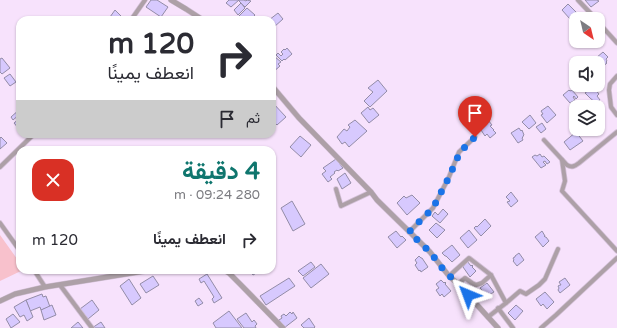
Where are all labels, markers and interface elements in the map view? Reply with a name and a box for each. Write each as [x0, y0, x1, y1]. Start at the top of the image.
north arrow [569, 12, 605, 48]
map controls [569, 12, 605, 136]
text: 120 m [108, 27, 194, 61]
icon: right [208, 32, 260, 84]
button: sound [569, 56, 605, 92]
text: انعطف يمينًا [108, 62, 194, 84]
pin [458, 96, 492, 137]
button: layers [569, 100, 605, 136]
icon: arrive [464, 102, 486, 124]
icon: arrive [216, 108, 238, 130]
text: ثم [246, 109, 260, 127]
text: 4 دقيقة [182, 157, 260, 186]
button: close [32, 159, 74, 201]
text: 280 m · 09:24 [174, 187, 260, 203]
icon: right [238, 229, 260, 251]
text: انعطف يمينًا [153, 230, 226, 248]
text: 120 m [32, 231, 78, 249]
position arrow [447, 274, 489, 316]

